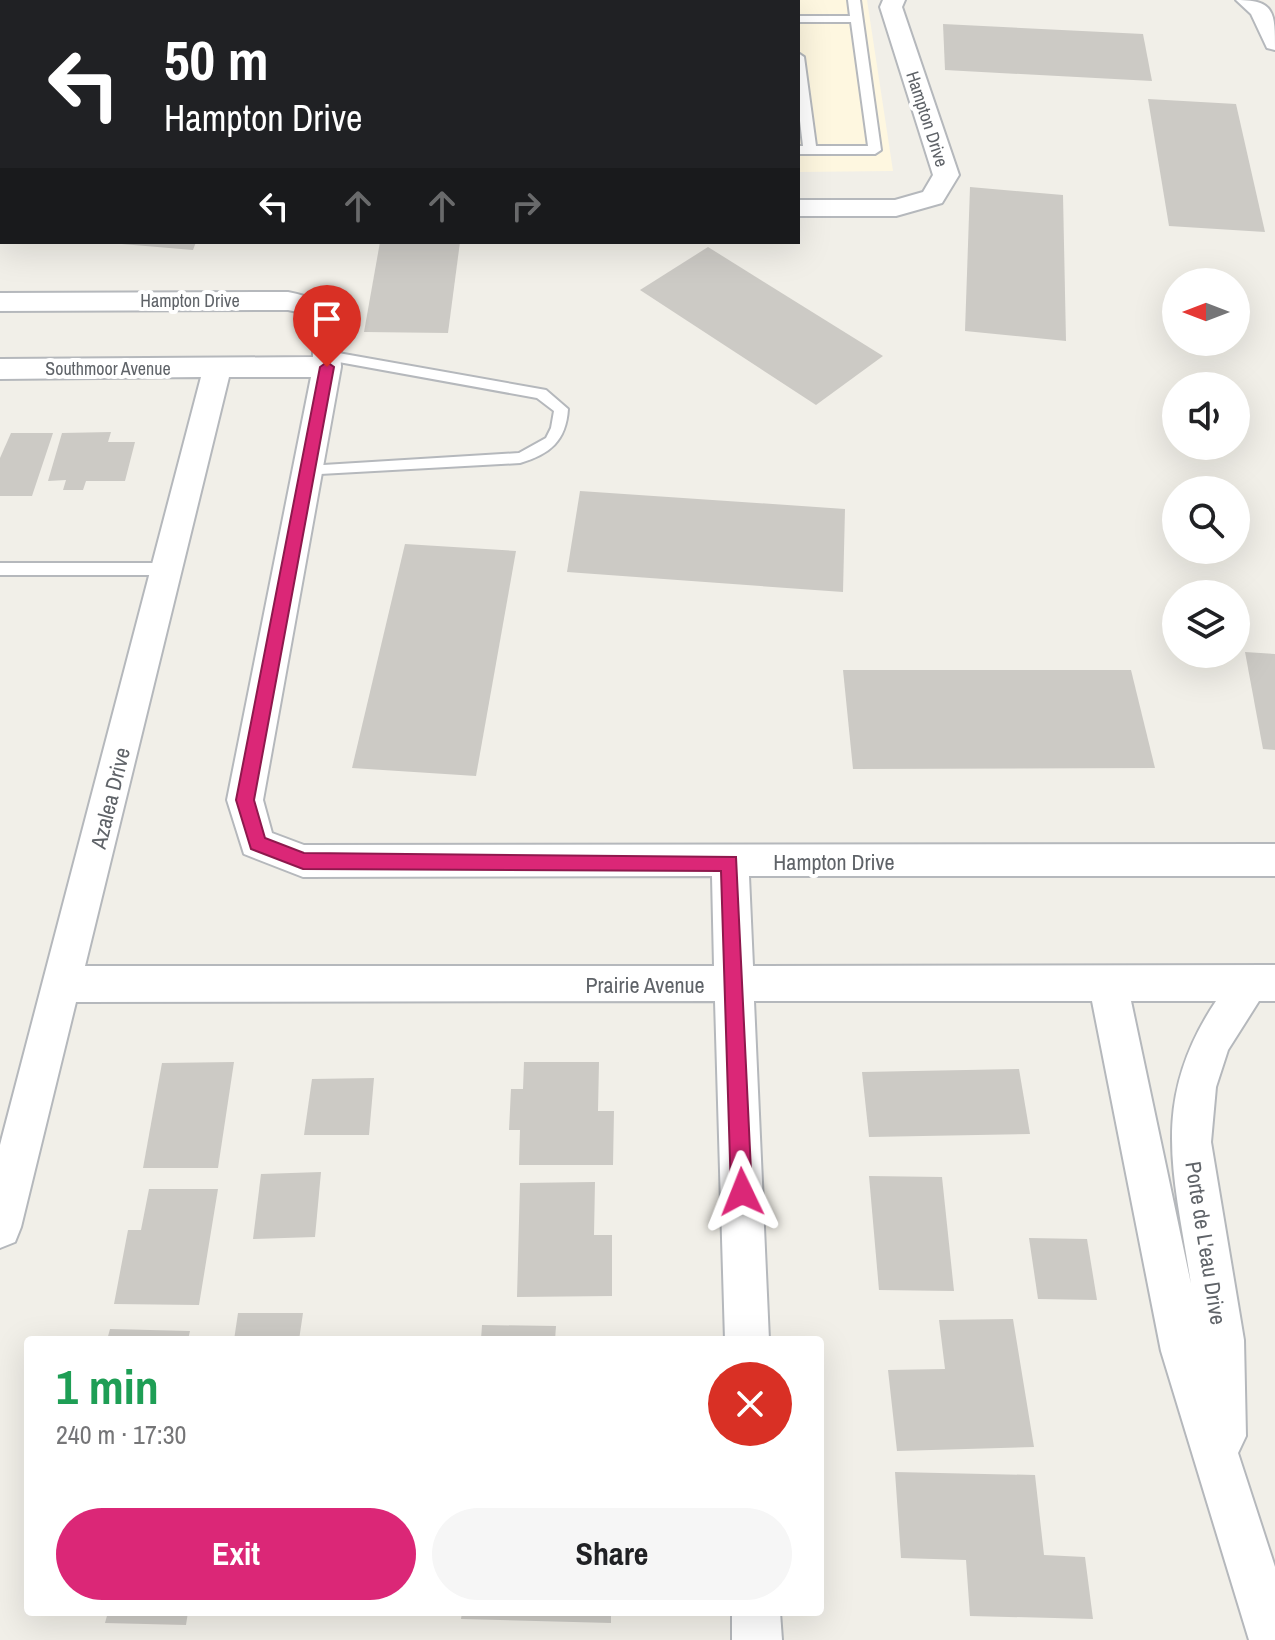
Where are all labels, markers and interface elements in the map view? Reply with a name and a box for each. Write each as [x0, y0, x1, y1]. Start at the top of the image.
text: 50 m [164, 22, 269, 97]
icon: left [32, 32, 136, 136]
street label: Hampton Drive [900, 68, 955, 170]
text: Hampton Drive [164, 94, 363, 142]
icon: left [252, 184, 296, 228]
icon: ahead [336, 184, 380, 228]
icon: ahead [420, 184, 464, 228]
icon: right [504, 184, 548, 228]
north arrow [1162, 268, 1250, 356]
map controls [1162, 268, 1250, 668]
pin [293, 285, 361, 367]
street label: Hampton Drive [140, 288, 240, 313]
icon: arrive [305, 297, 349, 341]
street label: Southmoor Avenue [45, 356, 171, 381]
button: sound [1162, 372, 1250, 460]
button: search [1162, 476, 1250, 564]
button: layers [1162, 580, 1250, 668]
street label: Azalea Drive [83, 744, 137, 853]
street label: Hampton Drive [773, 847, 895, 877]
street label: Prairie Avenue [585, 970, 705, 1000]
position arrow [700, 1150, 784, 1234]
street label: Porte de L'eau Drive [1178, 1159, 1234, 1327]
text: 1 min [56, 1354, 159, 1419]
button: close [708, 1362, 792, 1446]
text: 240 m · 17:30 [56, 1417, 186, 1452]
button: Exit [56, 1508, 416, 1600]
button: Share [432, 1508, 792, 1600]

